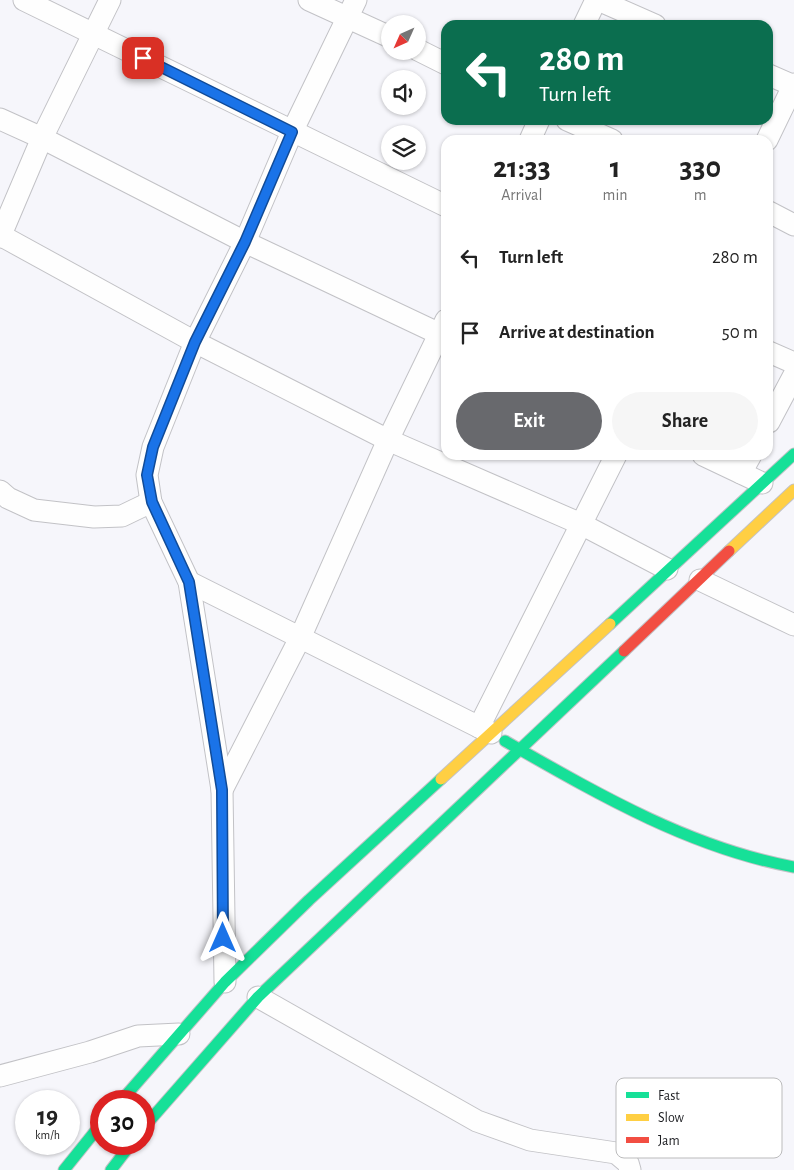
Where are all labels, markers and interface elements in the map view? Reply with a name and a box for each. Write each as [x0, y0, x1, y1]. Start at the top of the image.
north arrow [381, 15, 426, 60]
map controls [381, 15, 426, 170]
pin [122, 37, 164, 79]
icon: left [456, 40, 521, 105]
text: 280 m [539, 42, 625, 77]
icon: arrive [129, 44, 157, 72]
button: sound [381, 70, 426, 115]
text: Turn left [539, 83, 611, 105]
button: layers [381, 125, 426, 170]
text: 21:33 [493, 153, 551, 183]
text: 1 [610, 153, 620, 183]
text: 330 [680, 153, 721, 183]
text: Arrival [501, 187, 542, 203]
text: min [603, 187, 628, 203]
text: m [694, 187, 707, 203]
icon: left [456, 244, 484, 272]
text: Turn left [499, 248, 563, 267]
text: 280 m [712, 248, 758, 267]
icon: arrive [456, 319, 484, 347]
text: Arrive at destination [499, 323, 655, 342]
text: 50 m [722, 323, 758, 342]
button: Exit [456, 392, 602, 450]
button: Share [612, 392, 758, 450]
position arrow [196, 911, 248, 963]
legend [616, 1078, 782, 1158]
text: Fast [658, 1089, 680, 1103]
speed limit sign: 30 [90, 1090, 155, 1155]
text: 19 [37, 1104, 58, 1129]
text: Slow [658, 1111, 685, 1125]
text: km/h [35, 1129, 60, 1141]
text: Jam [658, 1134, 680, 1148]

